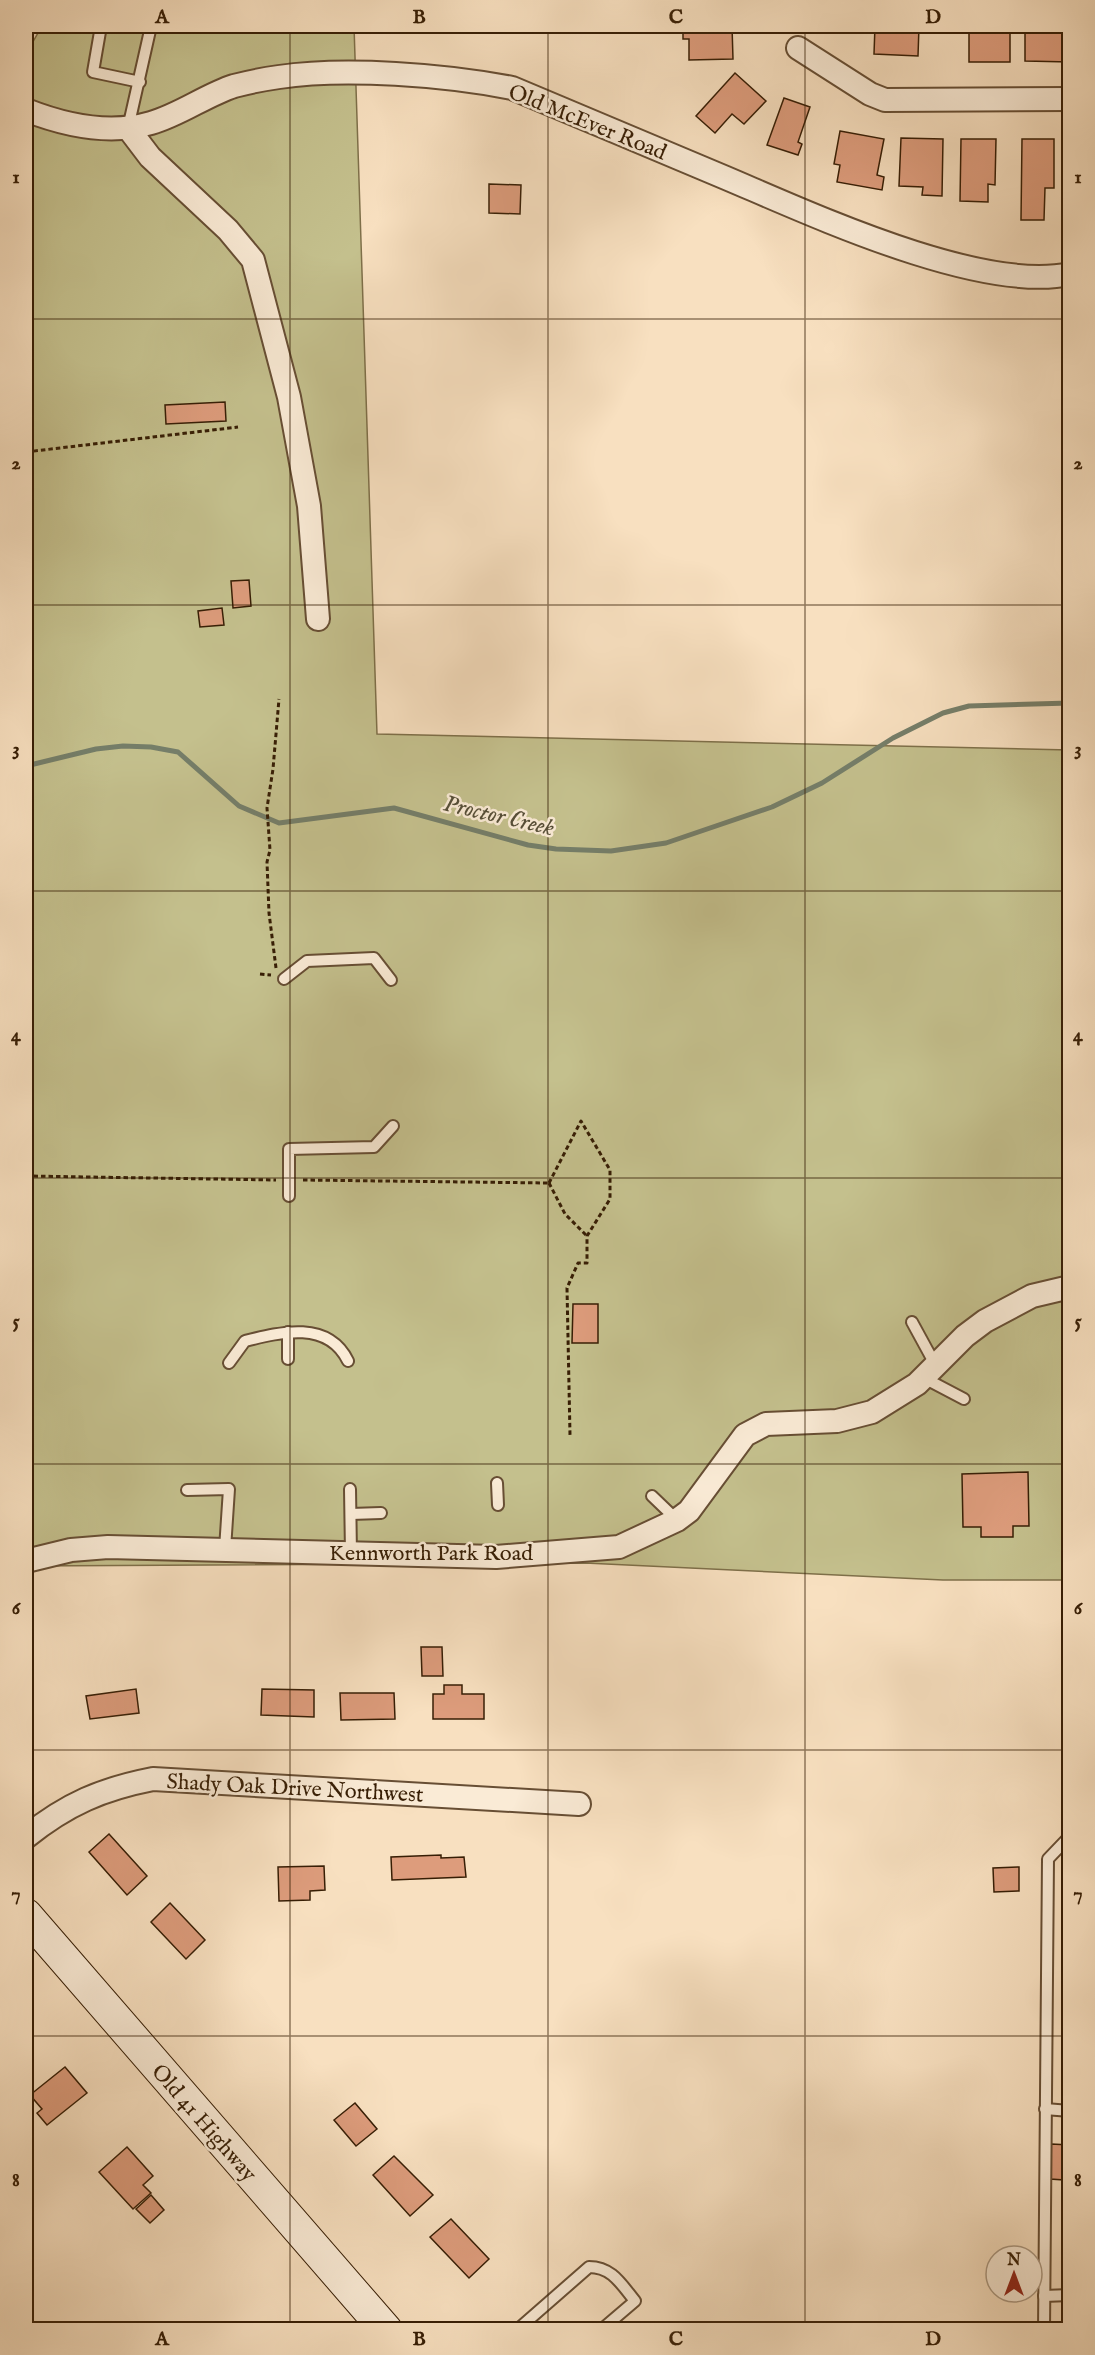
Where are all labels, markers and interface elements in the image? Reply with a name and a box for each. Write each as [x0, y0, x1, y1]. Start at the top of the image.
text: A [154, 5, 170, 30]
text: B [412, 5, 426, 30]
text: C [669, 5, 683, 30]
text: D [925, 5, 941, 30]
street label: Old McEver Road [504, 78, 671, 167]
text: 1 [12, 165, 20, 190]
text: 1 [1074, 165, 1082, 190]
text: 2 [11, 451, 21, 476]
text: 2 [1073, 451, 1083, 476]
text: 3 [12, 737, 20, 762]
text: 3 [1074, 737, 1082, 762]
water label: Proctor Creek [440, 789, 557, 844]
text: 4 [11, 1023, 22, 1048]
text: 4 [1073, 1023, 1084, 1048]
text: 5 [12, 1309, 20, 1334]
text: 5 [1074, 1309, 1082, 1334]
street label: Kennworth Park Road [329, 1540, 533, 1568]
text: 6 [12, 1596, 22, 1621]
text: 6 [1074, 1596, 1084, 1621]
street label: Shady Oak Drive Northwest [166, 1768, 424, 1810]
text: 7 [11, 1882, 21, 1907]
text: 7 [1073, 1882, 1083, 1907]
street label: Old 41 Highway [145, 2059, 262, 2188]
text: 8 [12, 2168, 20, 2193]
text: 8 [1074, 2168, 1082, 2193]
north arrow [984, 2244, 1044, 2304]
text: N [1006, 2251, 1021, 2271]
text: A [154, 2327, 170, 2352]
text: B [412, 2327, 426, 2352]
text: C [669, 2327, 683, 2352]
text: D [925, 2327, 941, 2352]

